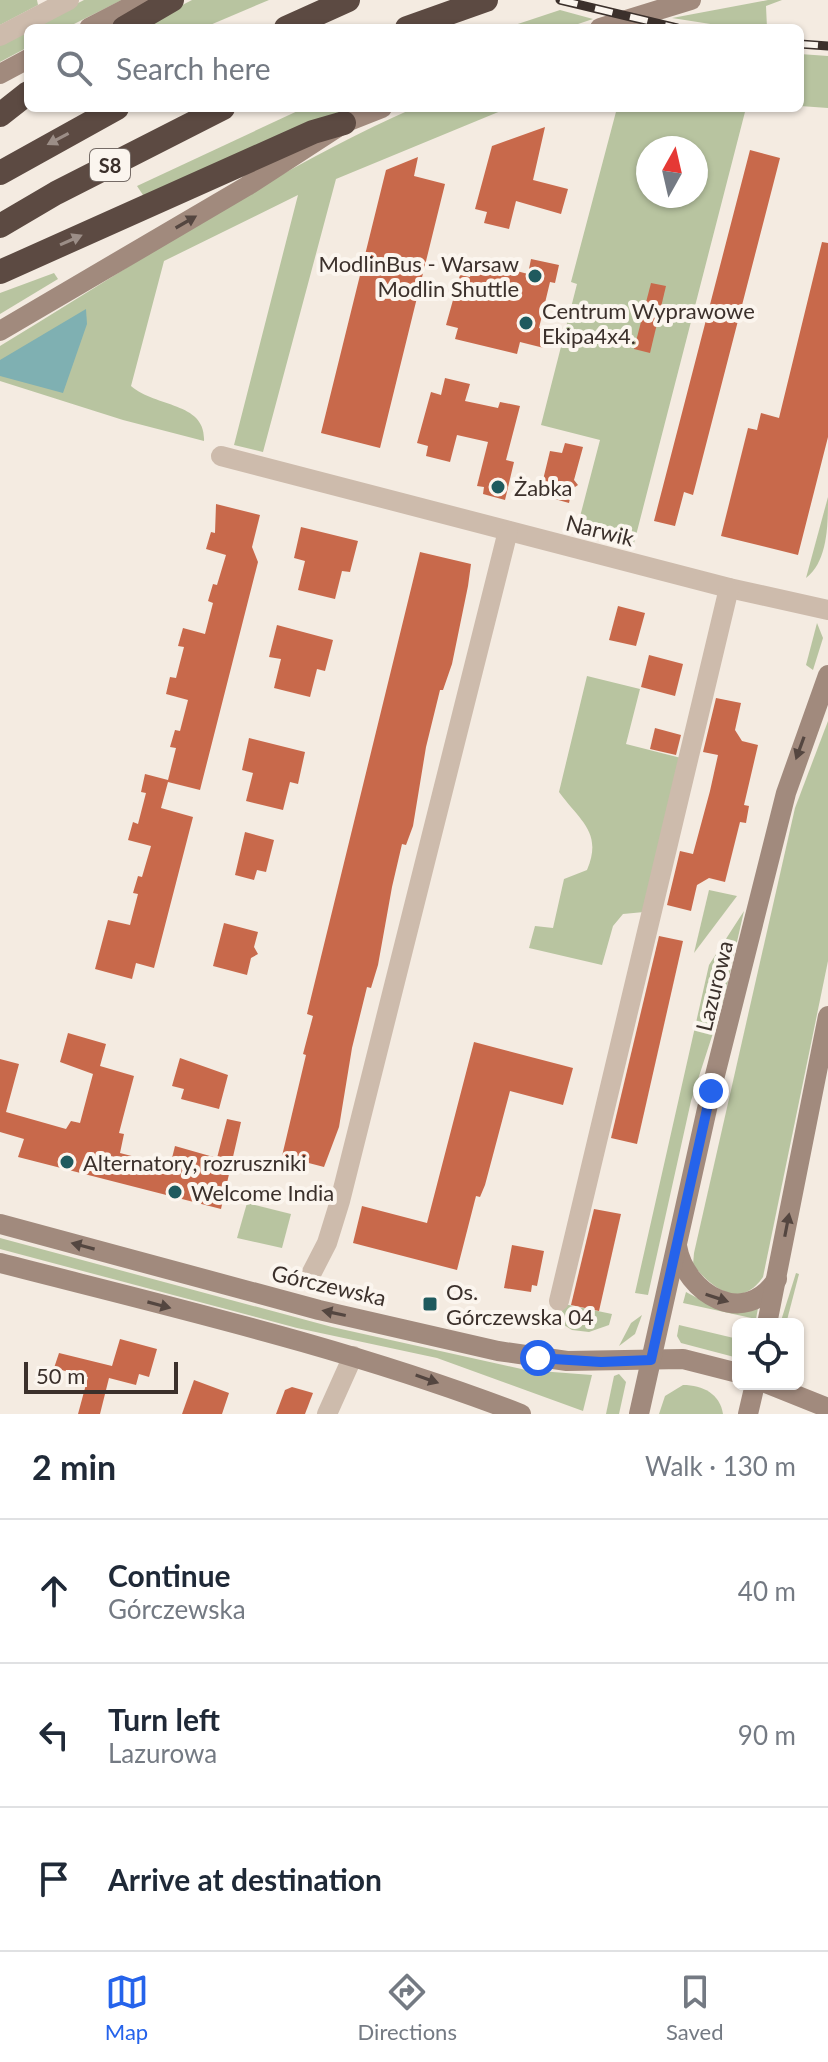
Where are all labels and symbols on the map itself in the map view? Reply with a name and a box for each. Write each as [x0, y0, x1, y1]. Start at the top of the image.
one-way arrow [46, 133, 69, 146]
north arrow [636, 136, 708, 208]
road number: S8 [90, 149, 130, 181]
one-way arrow [175, 215, 197, 229]
one-way arrow [59, 233, 83, 247]
place label: ModlinBus - Warsaw Modlin Shuttle [319, 250, 519, 302]
marker: ModlinBus - Warsaw Modlin Shuttle [526, 267, 544, 285]
place label: Centrum Wyprawowe Ekipa4x4. [542, 297, 755, 349]
marker: Centrum Wyprawowe Ekipa4x4. [517, 314, 535, 332]
place label: Żabka [514, 474, 573, 501]
marker: Żabka [489, 478, 507, 496]
street label: Narwik [563, 509, 638, 552]
one-way arrow [794, 736, 806, 760]
street label: Lazurowa [690, 938, 738, 1034]
route end [693, 1073, 729, 1109]
place label: Alternatory, rozruszniki [83, 1149, 307, 1176]
marker: Alternatory, rozruszniki [58, 1153, 76, 1171]
place label: Welcome India [191, 1179, 334, 1206]
marker: Welcome India [166, 1183, 184, 1201]
one-way arrow [781, 1212, 794, 1237]
one-way arrow [70, 1240, 95, 1252]
street label: Górczewska [269, 1259, 389, 1311]
place label: Os. Górczewska 04 [446, 1278, 594, 1330]
one-way arrow [705, 1292, 729, 1304]
marker: Os. Górczewska 04 [421, 1295, 439, 1313]
one-way arrow [148, 1299, 172, 1312]
one-way arrow [322, 1306, 347, 1319]
route start [520, 1340, 556, 1376]
scale bar [24, 1358, 178, 1394]
one-way arrow [416, 1374, 440, 1386]

